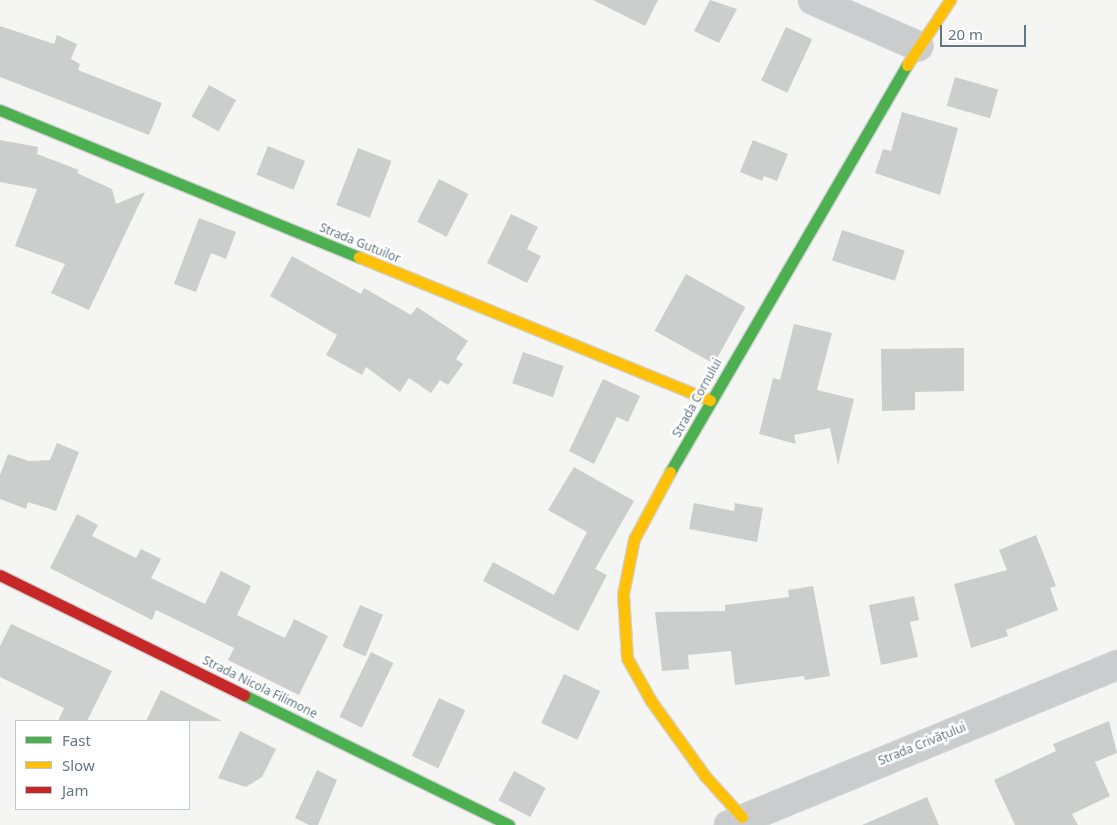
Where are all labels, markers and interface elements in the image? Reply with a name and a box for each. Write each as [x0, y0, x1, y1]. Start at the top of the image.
scale bar [942, 15, 1028, 47]
text: 20 m [948, 24, 983, 44]
street label: Strada Gutuilor [317, 220, 403, 266]
street label: Strada Cornului [669, 356, 725, 440]
street label: Strada Nicola Filimone [200, 653, 320, 721]
legend [15, 720, 190, 810]
street label: Strada Crivățului [876, 720, 968, 768]
text: Fast [62, 730, 91, 750]
text: Slow [62, 755, 95, 775]
text: Jam [62, 780, 89, 800]

